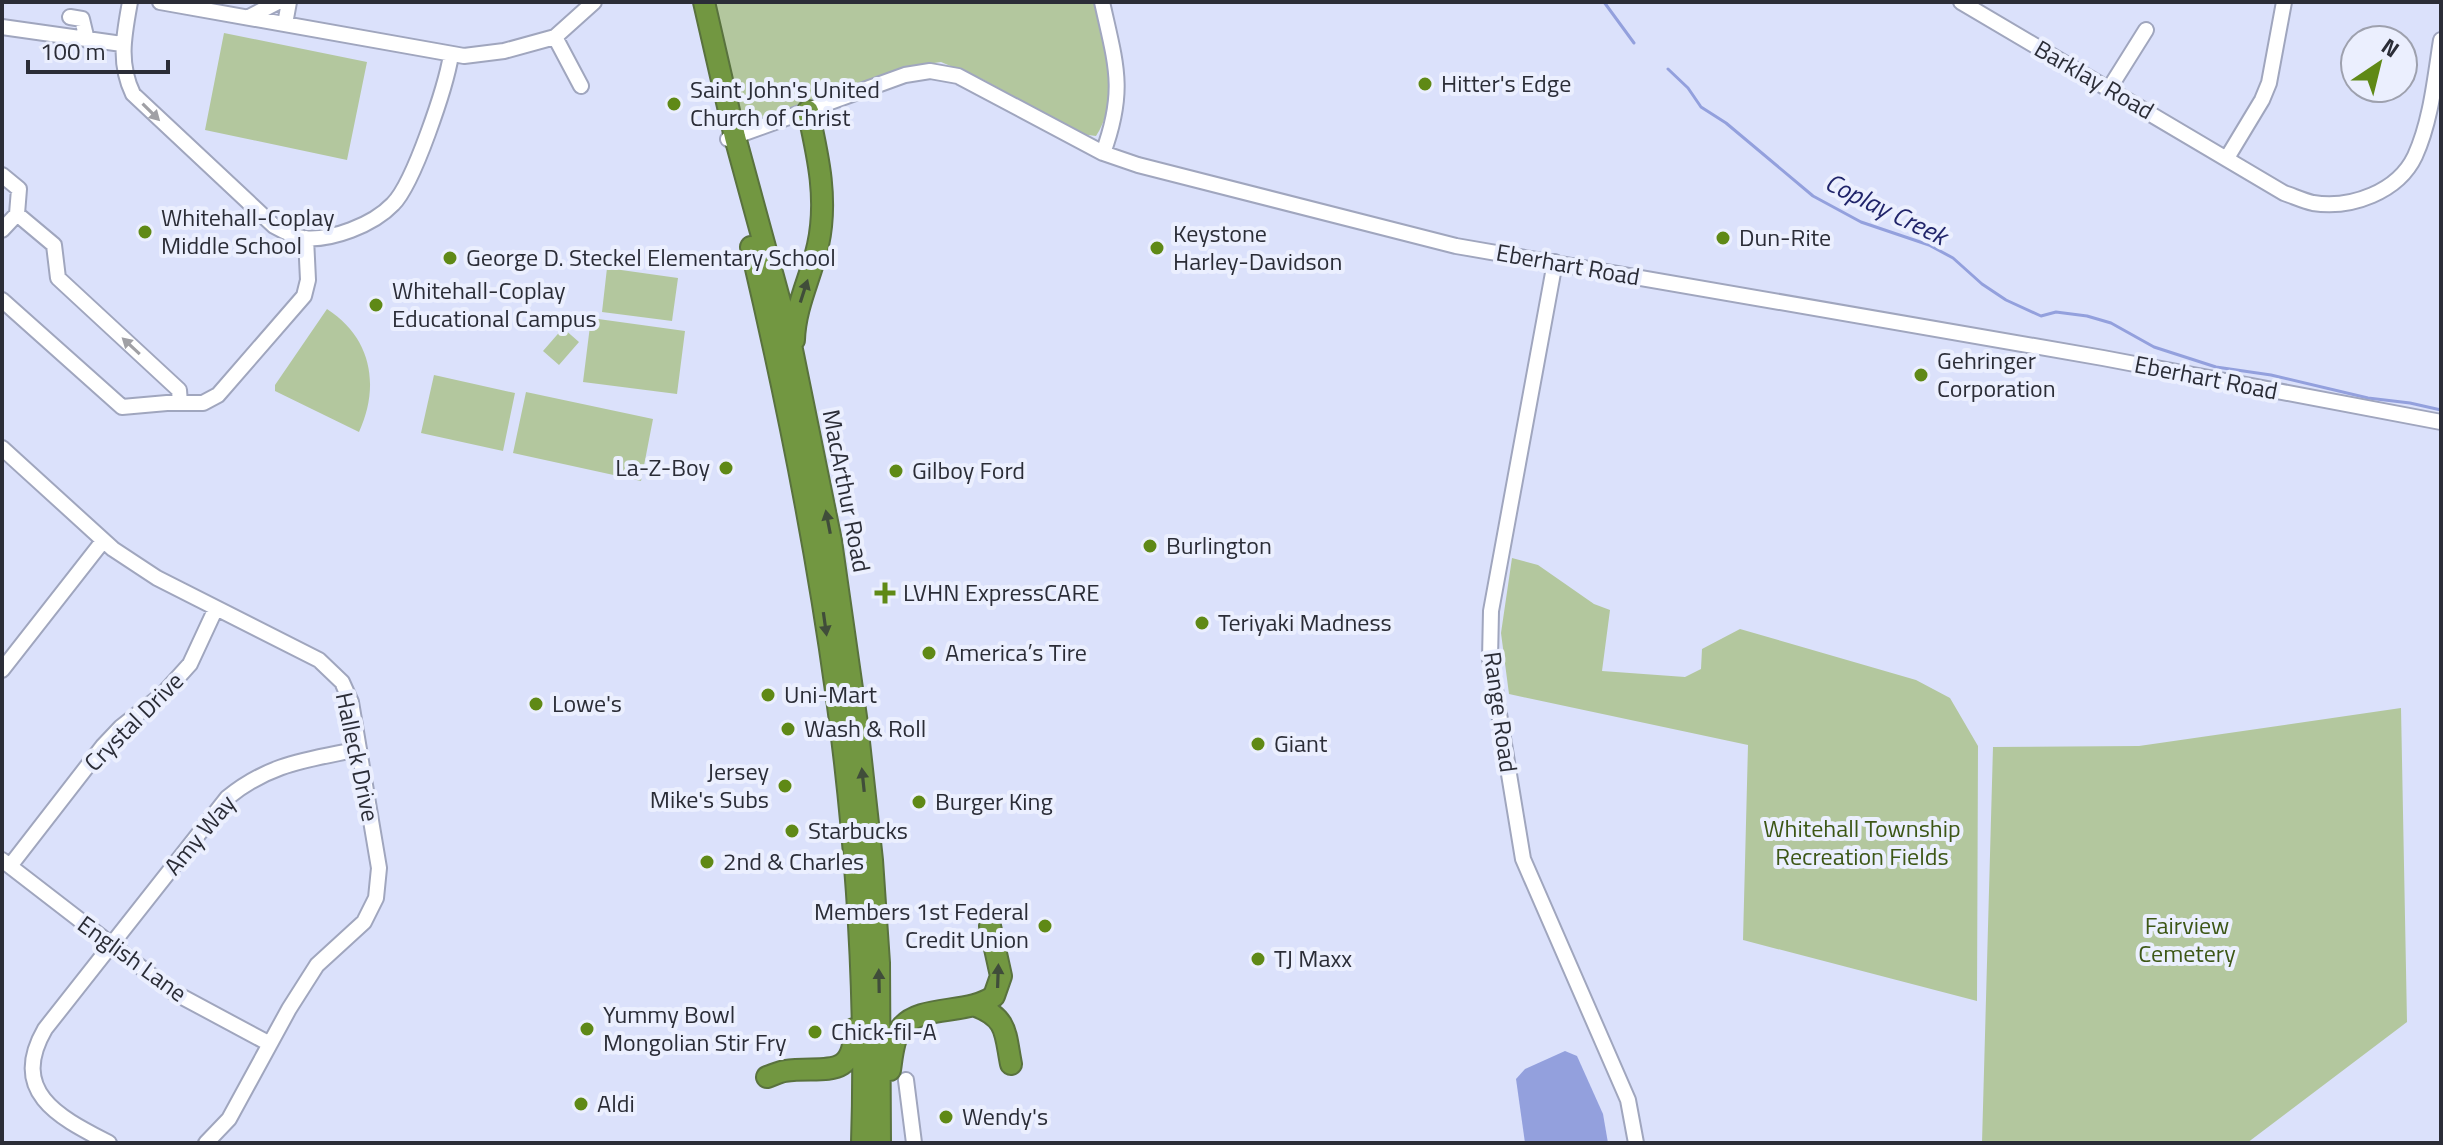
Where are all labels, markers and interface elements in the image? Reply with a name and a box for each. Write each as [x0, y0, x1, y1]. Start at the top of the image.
scale bar [28, 24, 168, 74]
north arrow [2339, 24, 2419, 104]
text: N [2374, 29, 2406, 66]
street label: Barklay Road [2028, 30, 2161, 128]
text: 100 m [40, 33, 106, 69]
place label: Hitter's Edge [1441, 65, 1571, 101]
place label: Saint John's United Church of Christ [690, 71, 880, 135]
marker: Hitter's Edge [1416, 75, 1434, 93]
marker: Saint John's United Church of Christ [665, 95, 683, 113]
one-way arrow [141, 102, 160, 121]
water label: Coplay Creek [1819, 162, 1957, 256]
place label: Whitehall-Coplay Middle School [161, 199, 335, 263]
place label: Keystone Harley-Davidson [1173, 215, 1342, 279]
place label: Dun-Rite [1739, 219, 1831, 255]
marker: Whitehall-Coplay Middle School [136, 223, 154, 241]
marker: Dun-Rite [1714, 229, 1732, 247]
street label: Eberhart Road [1494, 234, 1643, 294]
place label: George D. Steckel Elementary School [466, 239, 836, 275]
marker: Keystone Harley-Davidson [1148, 239, 1166, 257]
marker: George D. Steckel Elementary School [441, 249, 459, 267]
place label: Whitehall-Coplay Educational Campus [392, 272, 597, 336]
one-way arrow [798, 279, 811, 303]
marker: Whitehall-Coplay Educational Campus [367, 296, 385, 314]
one-way arrow [122, 337, 141, 355]
place label: Gehringer Corporation [1937, 342, 2056, 406]
street label: Eberhart Road [2131, 345, 2281, 409]
marker: Gehringer Corporation [1912, 366, 1930, 384]
street label: MacArthur Road [814, 406, 880, 575]
place label: La-Z-Boy [615, 449, 710, 485]
place label: Gilboy Ford [912, 452, 1025, 488]
marker: La-Z-Boy [717, 459, 735, 477]
marker: Gilboy Ford [887, 462, 905, 480]
one-way arrow [821, 509, 833, 534]
place label: Burlington [1166, 527, 1272, 563]
marker: Burlington [1141, 537, 1159, 555]
place label: LVHN ExpressCARE [903, 574, 1099, 610]
marker: LVHN ExpressCARE [874, 582, 896, 604]
place label: Teriyaki Madness [1218, 604, 1392, 640]
one-way arrow [819, 612, 832, 637]
marker: Teriyaki Madness [1193, 614, 1211, 632]
place label: America’s Tire [945, 634, 1087, 670]
marker: America’s Tire [920, 644, 938, 662]
street label: Range Road [1475, 649, 1527, 774]
street label: Crystal Drive [75, 663, 191, 779]
place label: Uni-Mart [784, 676, 878, 712]
place label: Lowe's [552, 685, 622, 721]
marker: Uni-Mart [759, 686, 777, 704]
street label: Halleck Drive [327, 689, 389, 825]
marker: Lowe's [527, 695, 545, 713]
place label: Wash & Roll [804, 710, 926, 746]
marker: Wash & Roll [779, 720, 797, 738]
place label: Giant [1274, 725, 1328, 761]
marker: Giant [1249, 735, 1267, 753]
place label: Jersey Mike's Subs [650, 753, 769, 817]
one-way arrow [857, 767, 870, 792]
marker: Jersey Mike's Subs [776, 777, 794, 795]
place label: Burger King [935, 783, 1053, 819]
street label: Amy Way [155, 786, 244, 883]
marker: Burger King [910, 793, 928, 811]
park label: Whitehall Township Recreation Fields [1763, 810, 1961, 874]
place label: Starbucks [808, 812, 908, 848]
marker: Starbucks [783, 822, 801, 840]
place label: 2nd & Charles [723, 843, 864, 879]
marker: 2nd & Charles [698, 853, 716, 871]
place label: Members 1st Federal Credit Union [814, 893, 1029, 957]
street label: English Lane [71, 906, 195, 1010]
park label: Fairview Cemetery [2138, 907, 2236, 971]
marker: Members 1st Federal Credit Union [1036, 917, 1054, 935]
place label: TJ Maxx [1274, 940, 1352, 976]
marker: TJ Maxx [1249, 950, 1267, 968]
one-way arrow [992, 963, 1005, 989]
one-way arrow [873, 968, 886, 993]
place label: Yummy Bowl Mongolian Stir Fry [603, 996, 787, 1060]
place label: Chick-fil-A [831, 1013, 937, 1049]
marker: Yummy Bowl Mongolian Stir Fry [578, 1020, 596, 1038]
marker: Chick-fil-A [806, 1023, 824, 1041]
place label: Aldi [597, 1085, 635, 1121]
marker: Aldi [572, 1095, 590, 1113]
place label: Wendy's [962, 1098, 1048, 1134]
marker: Wendy's [937, 1108, 955, 1126]

